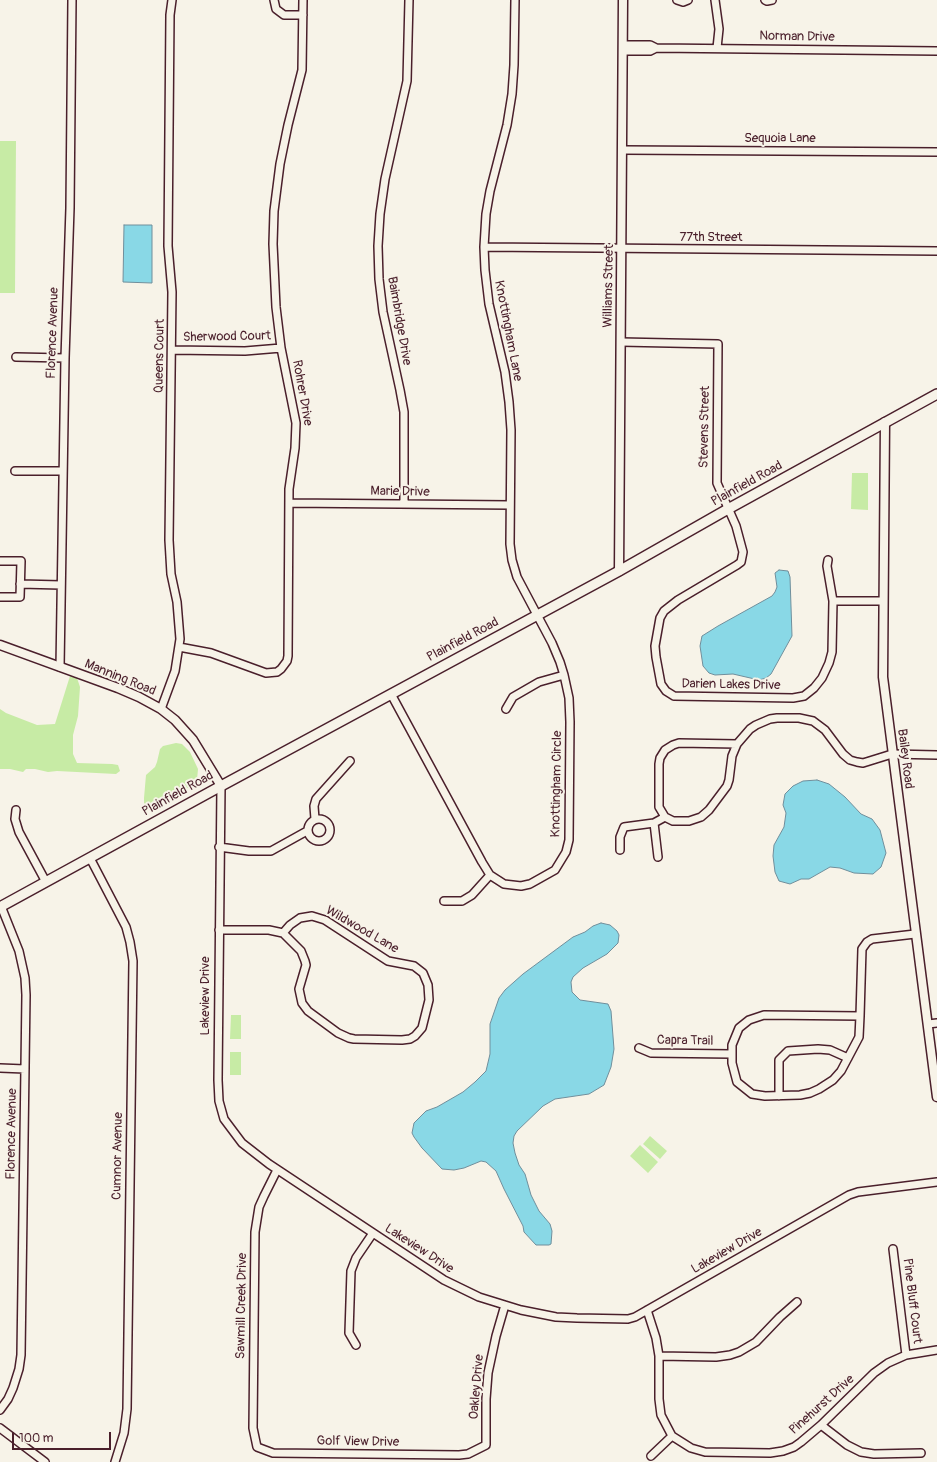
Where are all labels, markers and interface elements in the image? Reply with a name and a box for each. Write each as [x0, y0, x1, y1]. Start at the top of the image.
street label: Norman Drive [759, 29, 835, 45]
street label: Sequoia Lane [744, 131, 816, 147]
street label: 77th Street [679, 230, 743, 246]
street label: Williams Street [600, 244, 618, 328]
street label: Baimbridge Drive [383, 275, 415, 367]
street label: Knottingham Lane [491, 279, 525, 383]
street label: Florence Avenue [44, 287, 62, 379]
street label: Queens Court [152, 319, 168, 393]
street label: Sherwood Court [183, 328, 271, 346]
street label: Rohrer Drive [289, 359, 315, 427]
street label: Stevens Street [696, 386, 714, 468]
street label: Plainfield Road [709, 458, 785, 510]
street label: Marie Drive [370, 484, 430, 500]
street label: Plainfield Road [424, 615, 502, 665]
street label: Manning Road [82, 657, 158, 699]
street label: Darien Lakes Drive [681, 676, 781, 694]
street label: Bailey Road [894, 728, 916, 790]
street label: Knottingham Circle [548, 731, 566, 837]
street label: Plainfield Road [140, 768, 216, 820]
street label: Wildwood Lane [323, 903, 401, 957]
street label: Lakeview Drive [198, 956, 214, 1036]
street label: Capra Trail [657, 1033, 713, 1049]
street label: Florence Avenue [3, 1088, 21, 1180]
street label: Cumnor Avenue [109, 1112, 127, 1200]
street label: Lakeview Drive [382, 1221, 456, 1277]
street label: Lakeview Drive [689, 1224, 765, 1278]
street label: Sawmill Creek Drive [233, 1253, 251, 1359]
street label: Pine Bluff Court [899, 1258, 925, 1344]
street label: Oakley Drive [466, 1354, 488, 1420]
street label: Pinehurst Drive [786, 1372, 858, 1438]
scale bar [14, 1424, 113, 1450]
text: 100 m [19, 1431, 53, 1446]
street label: Golf View Drive [317, 1433, 399, 1451]

